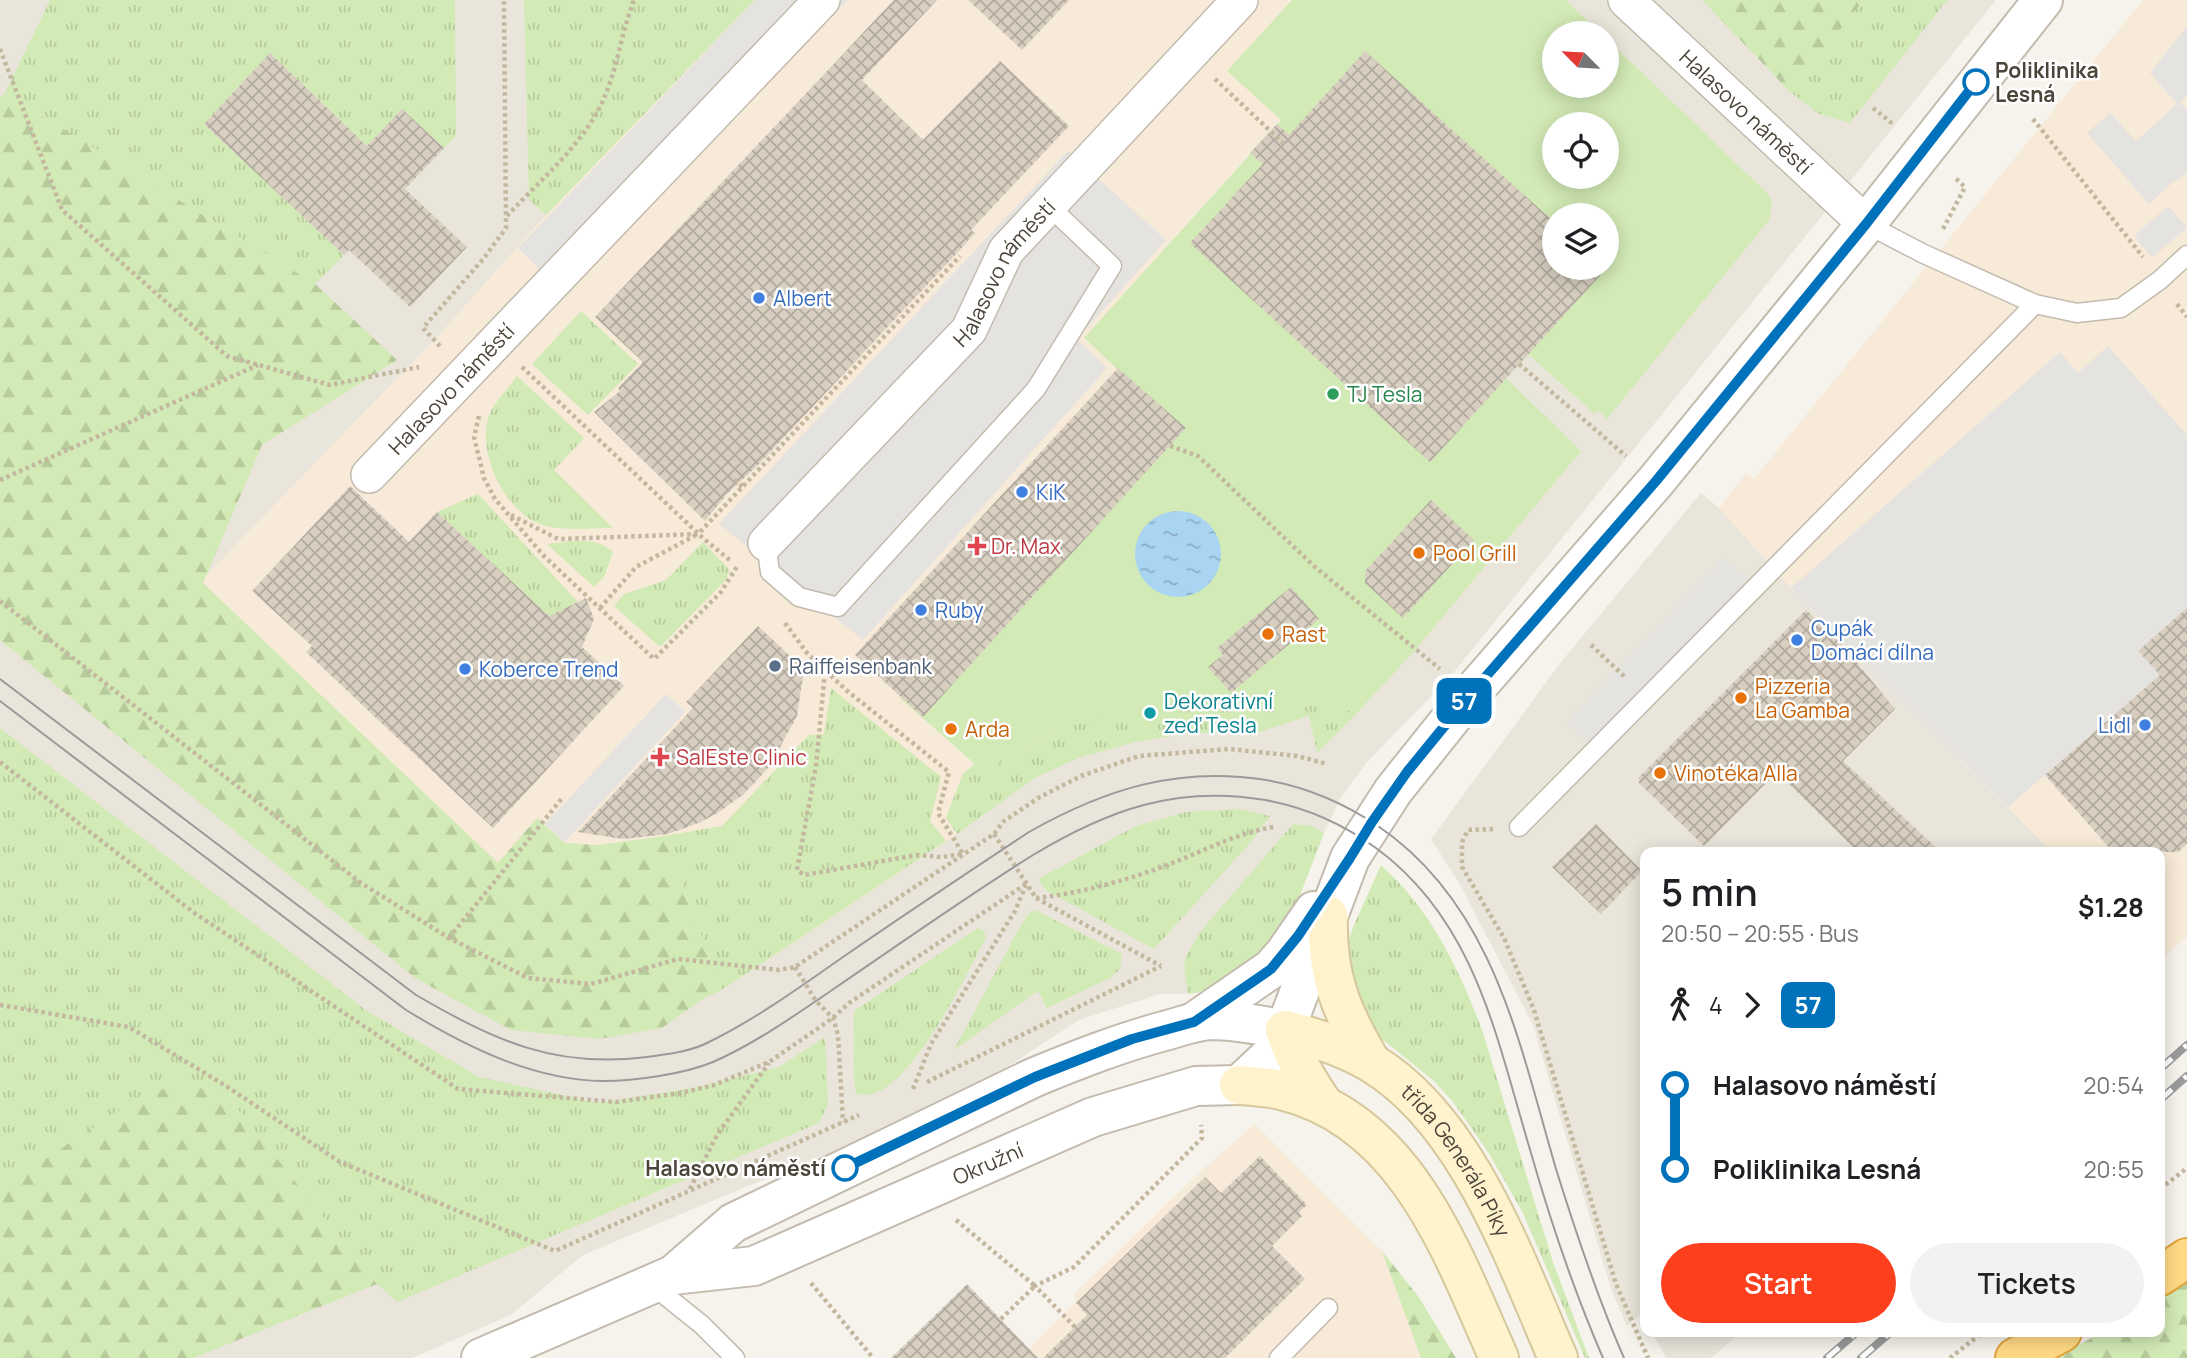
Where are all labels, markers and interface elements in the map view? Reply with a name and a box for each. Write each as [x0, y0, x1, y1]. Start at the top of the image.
north arrow [1542, 21, 1619, 98]
map controls [1542, 21, 1619, 280]
street label: Halasovo náměstí [1674, 43, 1818, 181]
place label: Poliklinika Lesná [1995, 56, 2099, 108]
marker: Poliklinika Lesná [1963, 69, 1989, 95]
button: locate [1542, 112, 1619, 189]
street label: Halasovo náměstí [947, 193, 1061, 353]
button: layers [1542, 203, 1619, 280]
place label: Albert [773, 284, 832, 312]
marker: Albert [751, 290, 767, 306]
street label: Halasovo náměstí [382, 317, 520, 460]
place label: TJ Tesla [1347, 380, 1423, 408]
marker: TJ Tesla [1325, 386, 1341, 402]
place label: KiK [1036, 478, 1066, 506]
marker: KiK [1014, 484, 1030, 500]
place label: Dr. Max [991, 532, 1061, 560]
marker: Dr. Max [969, 538, 985, 554]
place label: Pool Grill [1433, 539, 1517, 567]
marker: Pool Grill [1411, 545, 1427, 561]
place label: Ruby [935, 596, 984, 624]
marker: Ruby [913, 602, 929, 618]
place label: Cupák Domácí dílna [1811, 614, 1934, 666]
place label: Rast [1282, 620, 1326, 648]
marker: Rast [1260, 626, 1276, 642]
marker: Cupák Domácí dílna [1789, 632, 1805, 648]
place label: Raiffeisenbank [789, 652, 933, 680]
place label: Koberce Trend [479, 655, 619, 683]
marker: Raiffeisenbank [767, 658, 783, 674]
marker: Koberce Trend [457, 661, 473, 677]
place label: Pizzeria La Gamba [1755, 672, 1850, 724]
line badge: 57 [1432, 678, 1496, 724]
text: 57 [1451, 684, 1477, 717]
place label: Dekorativní zeď Tesla [1164, 687, 1273, 739]
marker: Pizzeria La Gamba [1733, 690, 1749, 706]
marker: Dekorativní zeď Tesla [1142, 705, 1158, 721]
place label: Lidl [2098, 711, 2131, 739]
place label: Arda [965, 715, 1010, 743]
marker: Lidl [2137, 717, 2153, 733]
marker: Arda [943, 721, 959, 737]
place label: SalEste Clinic [676, 743, 807, 771]
marker: SalEste Clinic [650, 747, 670, 767]
place label: Vinotéka Alla [1674, 759, 1798, 787]
marker: Vinotéka Alla [1652, 765, 1668, 781]
text: 5 min [1661, 865, 1758, 917]
text: $1.28 [2078, 889, 2144, 925]
text: 20:50 – 20:55 · Bus [1661, 917, 1859, 949]
icon: walk [1661, 986, 1699, 1024]
icon: forward [1733, 986, 1771, 1024]
text: 57 [1795, 988, 1821, 1021]
text: 4 [1709, 989, 1723, 1021]
text: Halasovo náměstí [1713, 1067, 1937, 1103]
text: 20:54 [2083, 1069, 2144, 1101]
street label: třída Generála Píky [1395, 1077, 1517, 1241]
street label: Okružní [948, 1135, 1027, 1191]
text: Poliklinika Lesná [1713, 1151, 1921, 1187]
text: 20:55 [2083, 1153, 2144, 1185]
place label: Halasovo náměstí [645, 1154, 826, 1182]
marker: Halasovo náměstí [832, 1155, 858, 1181]
button: Start [1661, 1243, 1896, 1323]
button: Tickets [1910, 1243, 2144, 1323]

